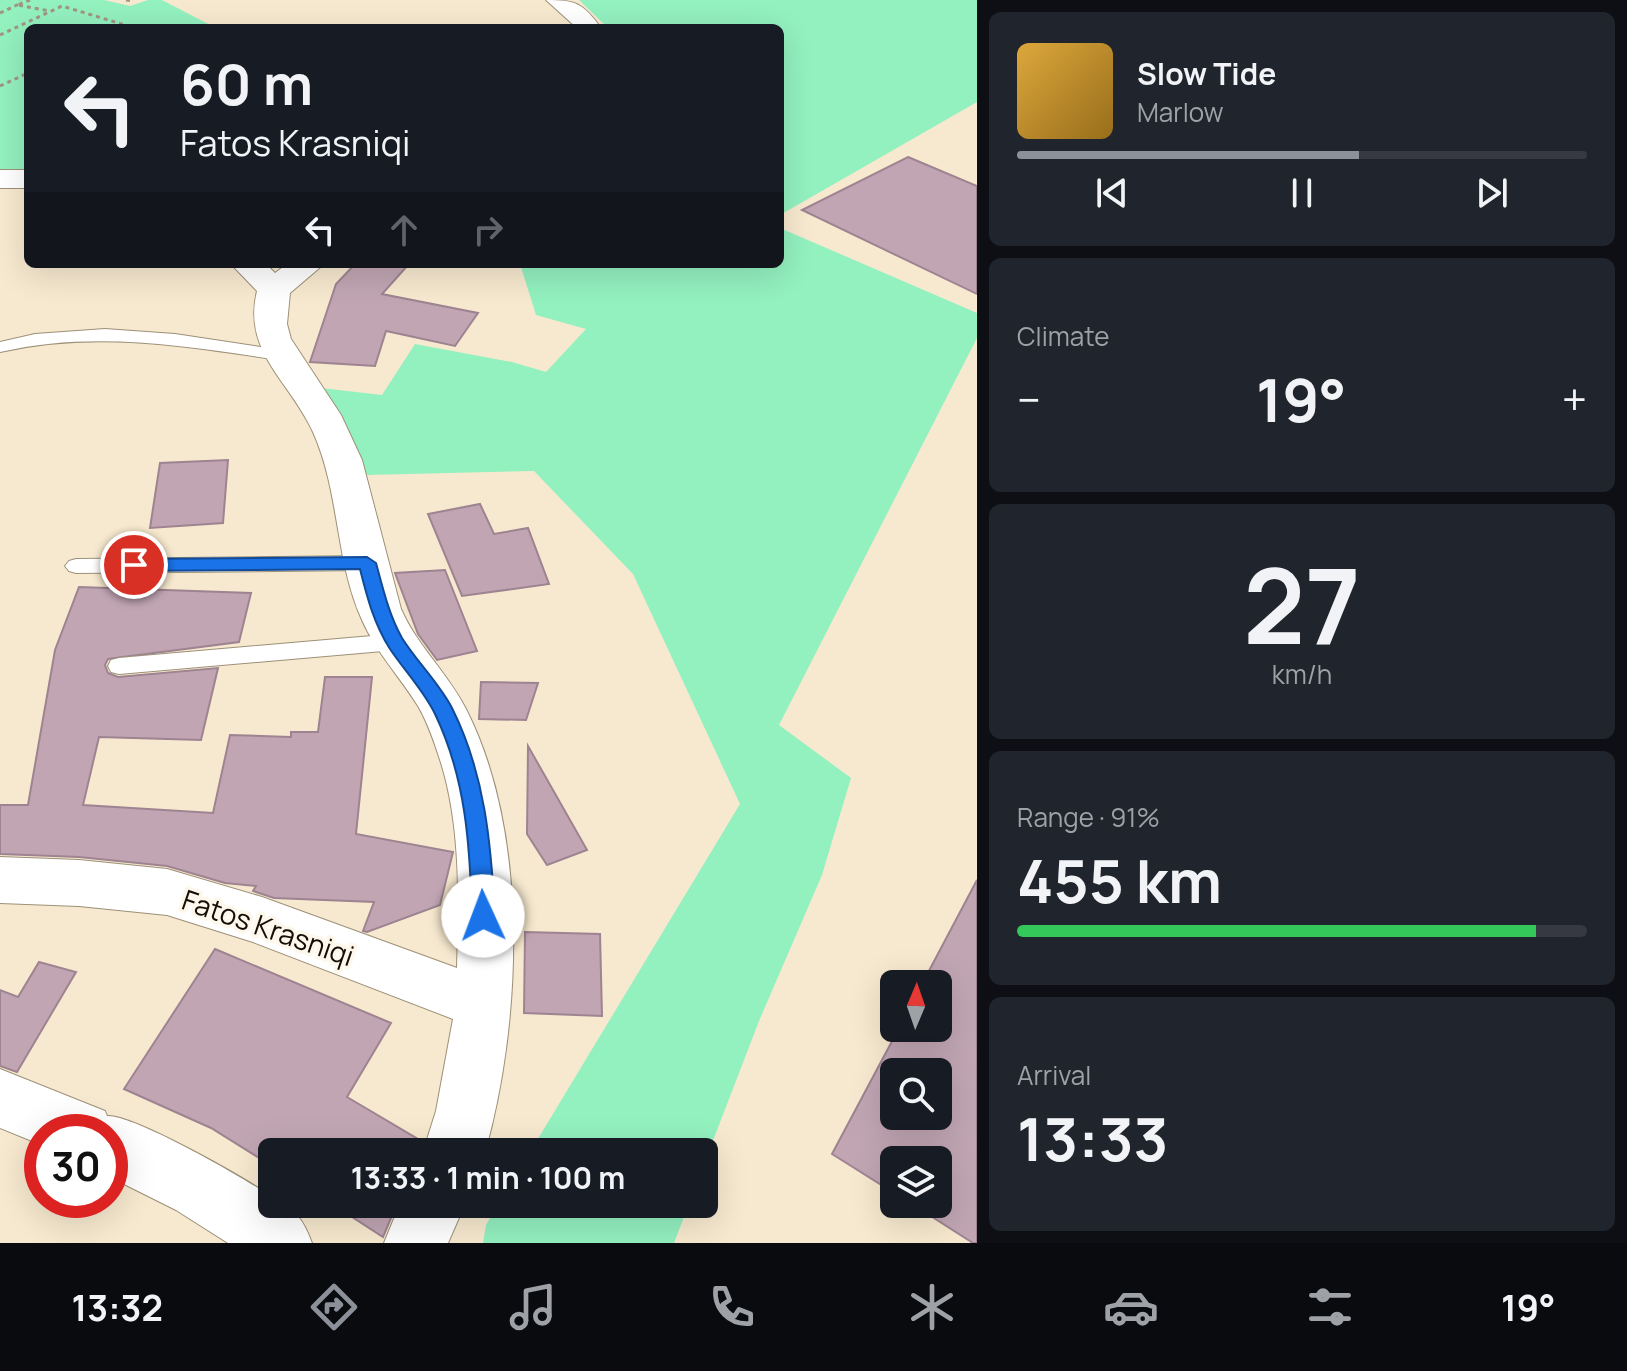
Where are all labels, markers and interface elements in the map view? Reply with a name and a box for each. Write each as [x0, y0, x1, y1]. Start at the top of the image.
text: 60 m [180, 45, 313, 122]
text: Slow Tide [1137, 53, 1276, 94]
icon: left [48, 56, 152, 160]
text: Marlow [1137, 94, 1224, 130]
text: Fatos Krasniqi [180, 118, 410, 167]
icon: previous [1090, 171, 1134, 215]
icon: pause [1280, 171, 1324, 215]
icon: next [1470, 171, 1514, 215]
icon: left [298, 208, 342, 252]
icon: ahead [382, 208, 426, 252]
icon: right [466, 208, 510, 252]
text: Climate [1017, 318, 1109, 354]
text: 19° [1256, 358, 1346, 440]
text: − [1017, 369, 1041, 429]
text: + [1562, 369, 1587, 429]
pin [100, 531, 168, 599]
text: 27 [1243, 533, 1361, 675]
icon: arrive [112, 543, 156, 587]
text: km/h [1272, 656, 1332, 692]
text: Range · 91% [1017, 799, 1160, 835]
text: 455 km [1017, 839, 1222, 921]
position arrow [441, 874, 525, 958]
street label: Fatos Krasniqi [177, 880, 359, 974]
north arrow [880, 970, 952, 1042]
map controls [880, 970, 952, 1218]
text: Arrival [1017, 1057, 1091, 1093]
button: search [880, 1058, 952, 1130]
text: 13:33 [1017, 1097, 1169, 1179]
speed limit sign: 30 [24, 1114, 128, 1218]
button: layers [880, 1146, 952, 1218]
text: 13:33 · 1 min · 100 m [351, 1157, 625, 1198]
icon: directions [306, 1279, 362, 1335]
icon: music [505, 1279, 561, 1335]
icon: phone [704, 1279, 760, 1335]
icon: climate [904, 1279, 960, 1335]
icon: car [1103, 1279, 1159, 1335]
icon: filters [1302, 1279, 1358, 1335]
text: 13:32 [72, 1283, 163, 1332]
text: 19° [1501, 1283, 1555, 1332]

